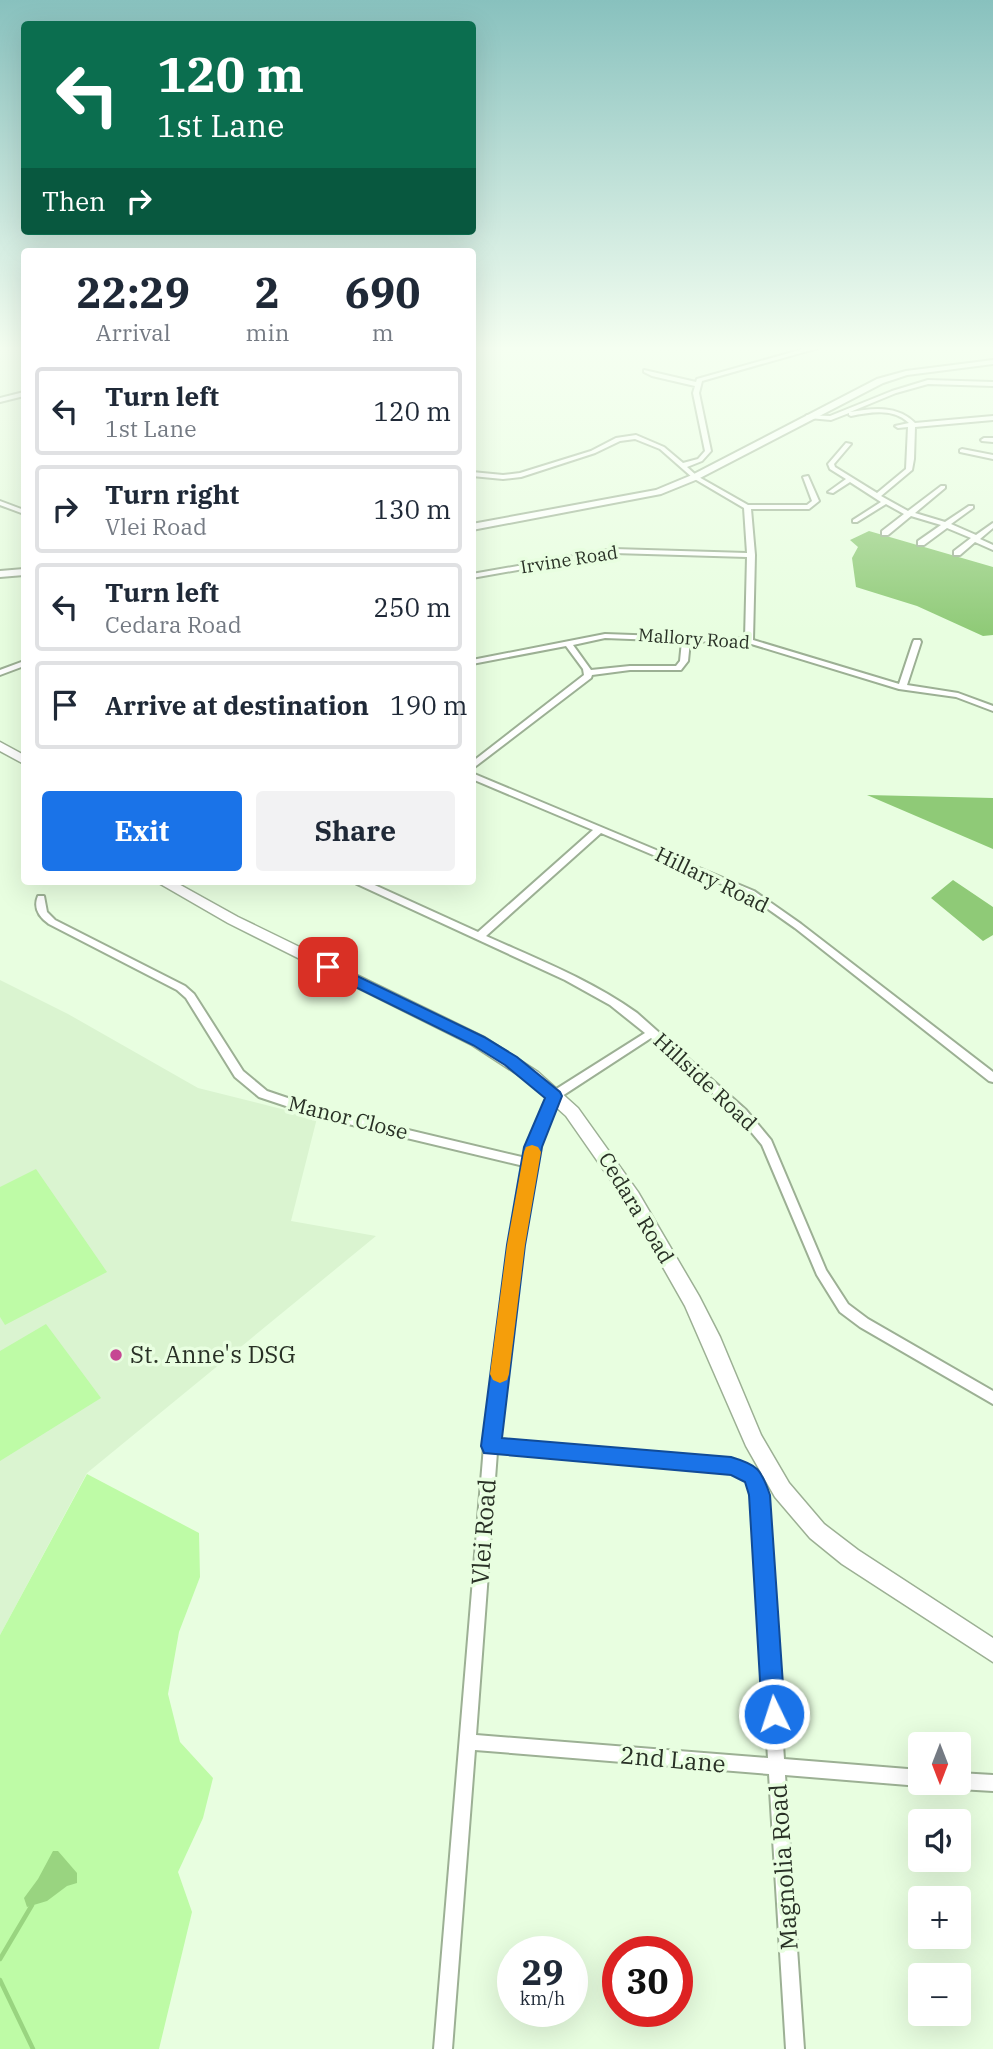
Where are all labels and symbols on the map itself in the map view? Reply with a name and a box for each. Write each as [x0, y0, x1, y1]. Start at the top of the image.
street label: Irvine Road [519, 540, 619, 579]
street label: Mallory Road [638, 623, 751, 654]
street label: Hillary Road [651, 839, 774, 919]
pin [298, 937, 358, 997]
street label: Hillside Road [648, 1026, 764, 1137]
street label: Manor Close [285, 1089, 411, 1145]
street label: Cedara Road [593, 1147, 681, 1268]
place label: St. Anne's DSG [130, 1338, 296, 1370]
marker: St. Anne's DSG [108, 1347, 124, 1363]
street label: Vlei Road [463, 1478, 503, 1586]
position arrow [737, 1677, 811, 1751]
north arrow [908, 1732, 971, 1796]
street label: 2nd Lane [619, 1738, 727, 1780]
street label: Magnolia Road [761, 1783, 805, 1951]
speed limit sign: 30 [602, 1936, 693, 2027]

